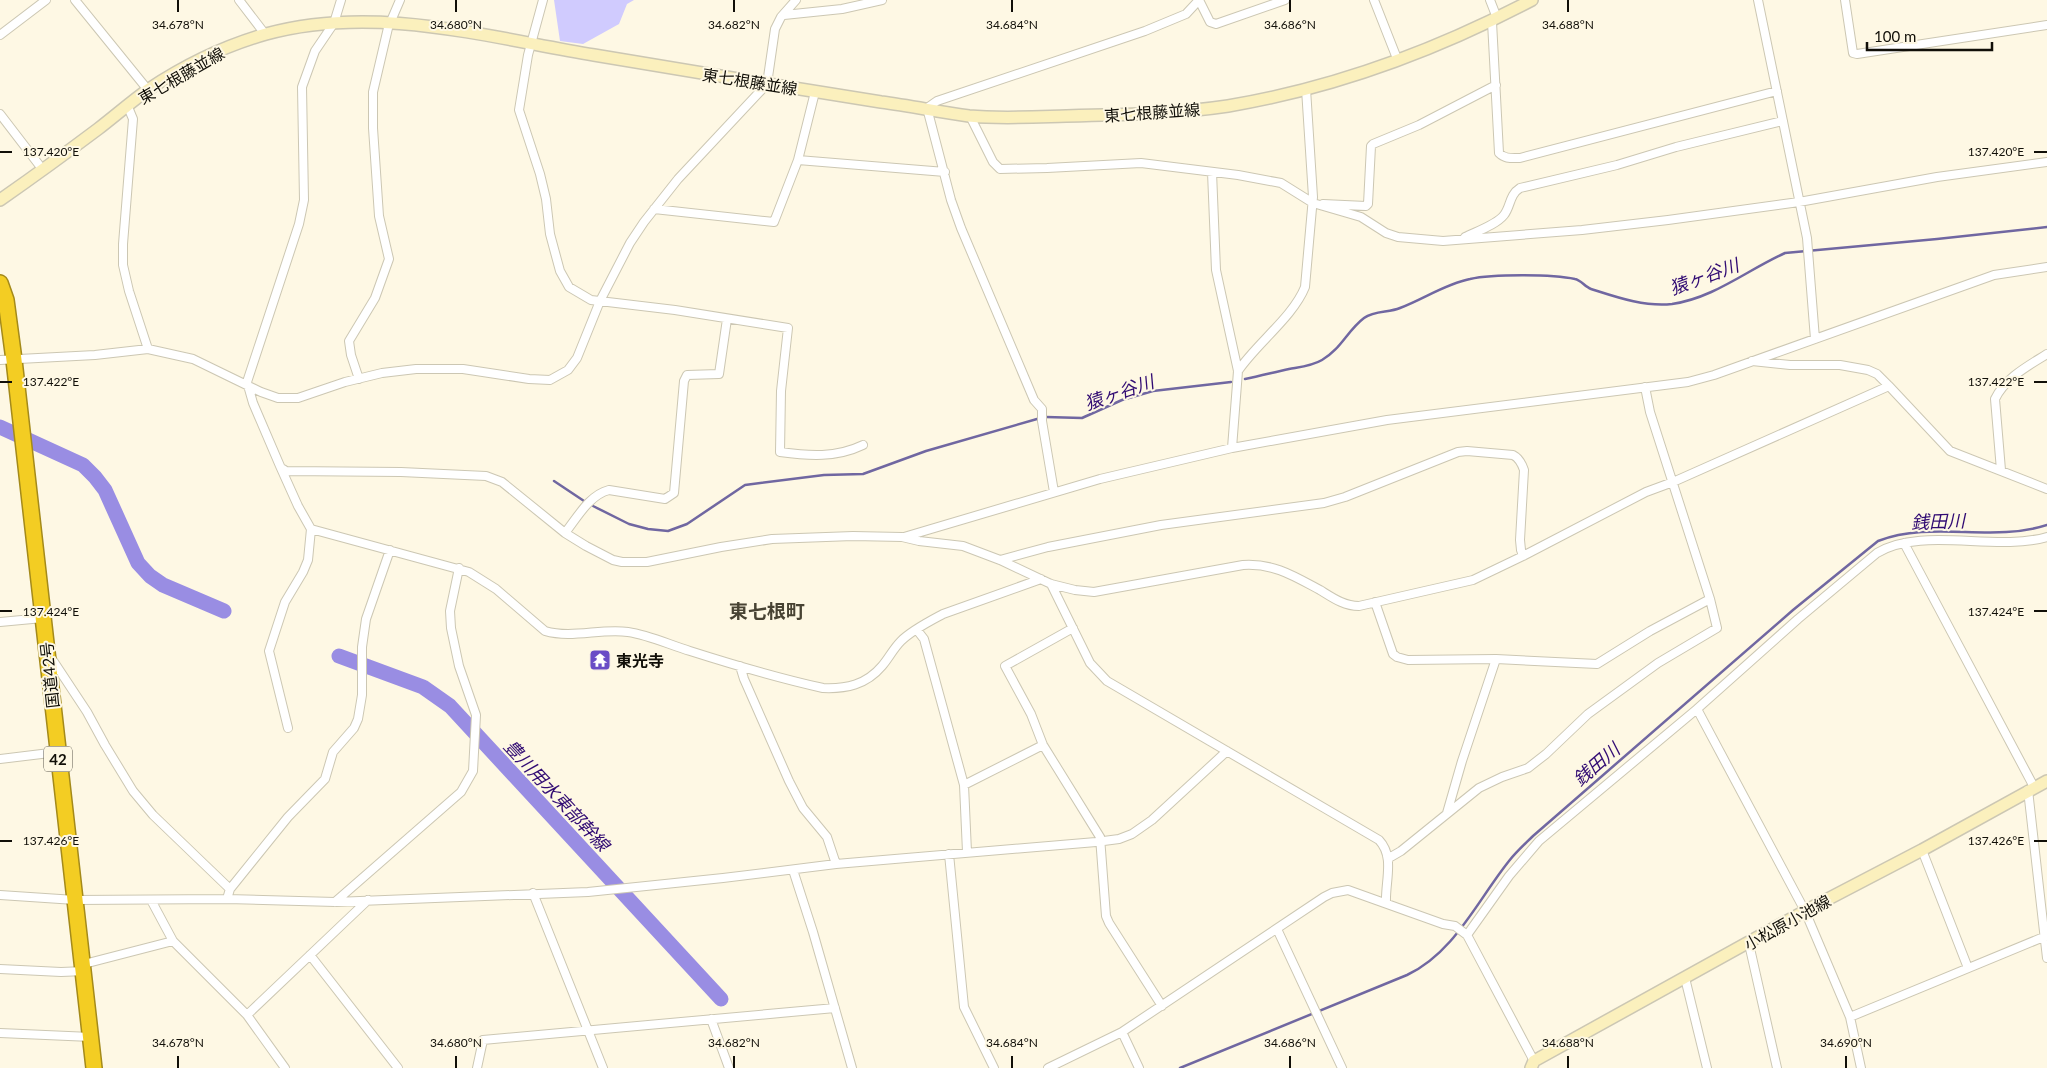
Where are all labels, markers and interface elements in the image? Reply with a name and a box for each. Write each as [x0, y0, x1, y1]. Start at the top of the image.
text: 34.678°N [152, 17, 204, 32]
text: 34.680°N [430, 17, 482, 32]
text: 34.682°N [708, 17, 760, 32]
text: 34.684°N [986, 17, 1038, 32]
text: 34.686°N [1264, 17, 1316, 32]
text: 34.688°N [1542, 17, 1594, 32]
scale bar [1867, 20, 1992, 52]
text: 100 m [1874, 27, 1916, 45]
street label: 東七根藤並線 [135, 43, 227, 107]
street label: 東七根藤並線 [701, 64, 799, 98]
street label: 東七根藤並線 [1103, 99, 1201, 125]
text: 137.420°E [23, 144, 79, 159]
text: 137.420°E [1968, 144, 2024, 159]
water label: 猿ヶ谷川 [1666, 253, 1743, 299]
water label: 猿ヶ谷川 [1081, 369, 1159, 414]
text: 137.422°E [23, 374, 79, 389]
text: 137.422°E [1968, 374, 2024, 389]
water label: 銭田川 [1911, 509, 1967, 533]
district label: 東七根町 [729, 599, 805, 622]
text: 137.424°E [23, 604, 79, 619]
text: 137.424°E [1968, 604, 2024, 619]
street label: 国道42号 [36, 641, 62, 709]
temple icon: 東光寺 [588, 648, 612, 672]
place label: 東光寺 [616, 651, 664, 670]
water label: 豊川用水東部幹線 [500, 735, 616, 857]
water label: 銭田川 [1568, 737, 1625, 790]
road number: 42 [44, 746, 72, 772]
text: 137.426°E [23, 833, 79, 848]
text: 137.426°E [1968, 833, 2024, 848]
street label: 小松原小池線 [1740, 890, 1834, 954]
text: 34.678°N [152, 1035, 204, 1050]
text: 34.680°N [430, 1035, 482, 1050]
text: 34.682°N [708, 1035, 760, 1050]
text: 34.684°N [986, 1035, 1038, 1050]
text: 34.686°N [1264, 1035, 1316, 1050]
text: 34.688°N [1542, 1035, 1594, 1050]
text: 34.690°N [1820, 1035, 1872, 1050]

